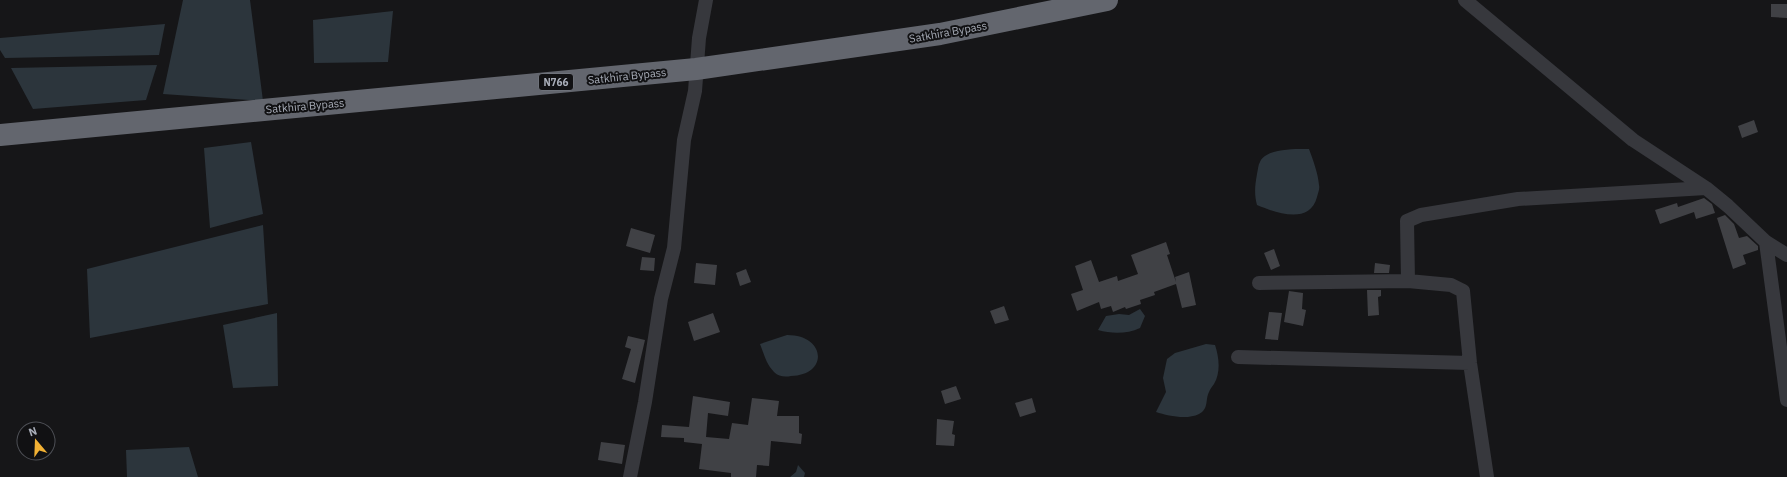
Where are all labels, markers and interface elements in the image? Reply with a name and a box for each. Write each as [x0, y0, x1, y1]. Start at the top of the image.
street label: Satkhira Bypass [908, 18, 988, 46]
street label: Satkhira Bypass [587, 65, 667, 87]
road number: N766 [539, 74, 573, 90]
street label: Satkhira Bypass [265, 96, 345, 116]
north arrow [16, 421, 56, 461]
text: N [27, 424, 39, 439]

